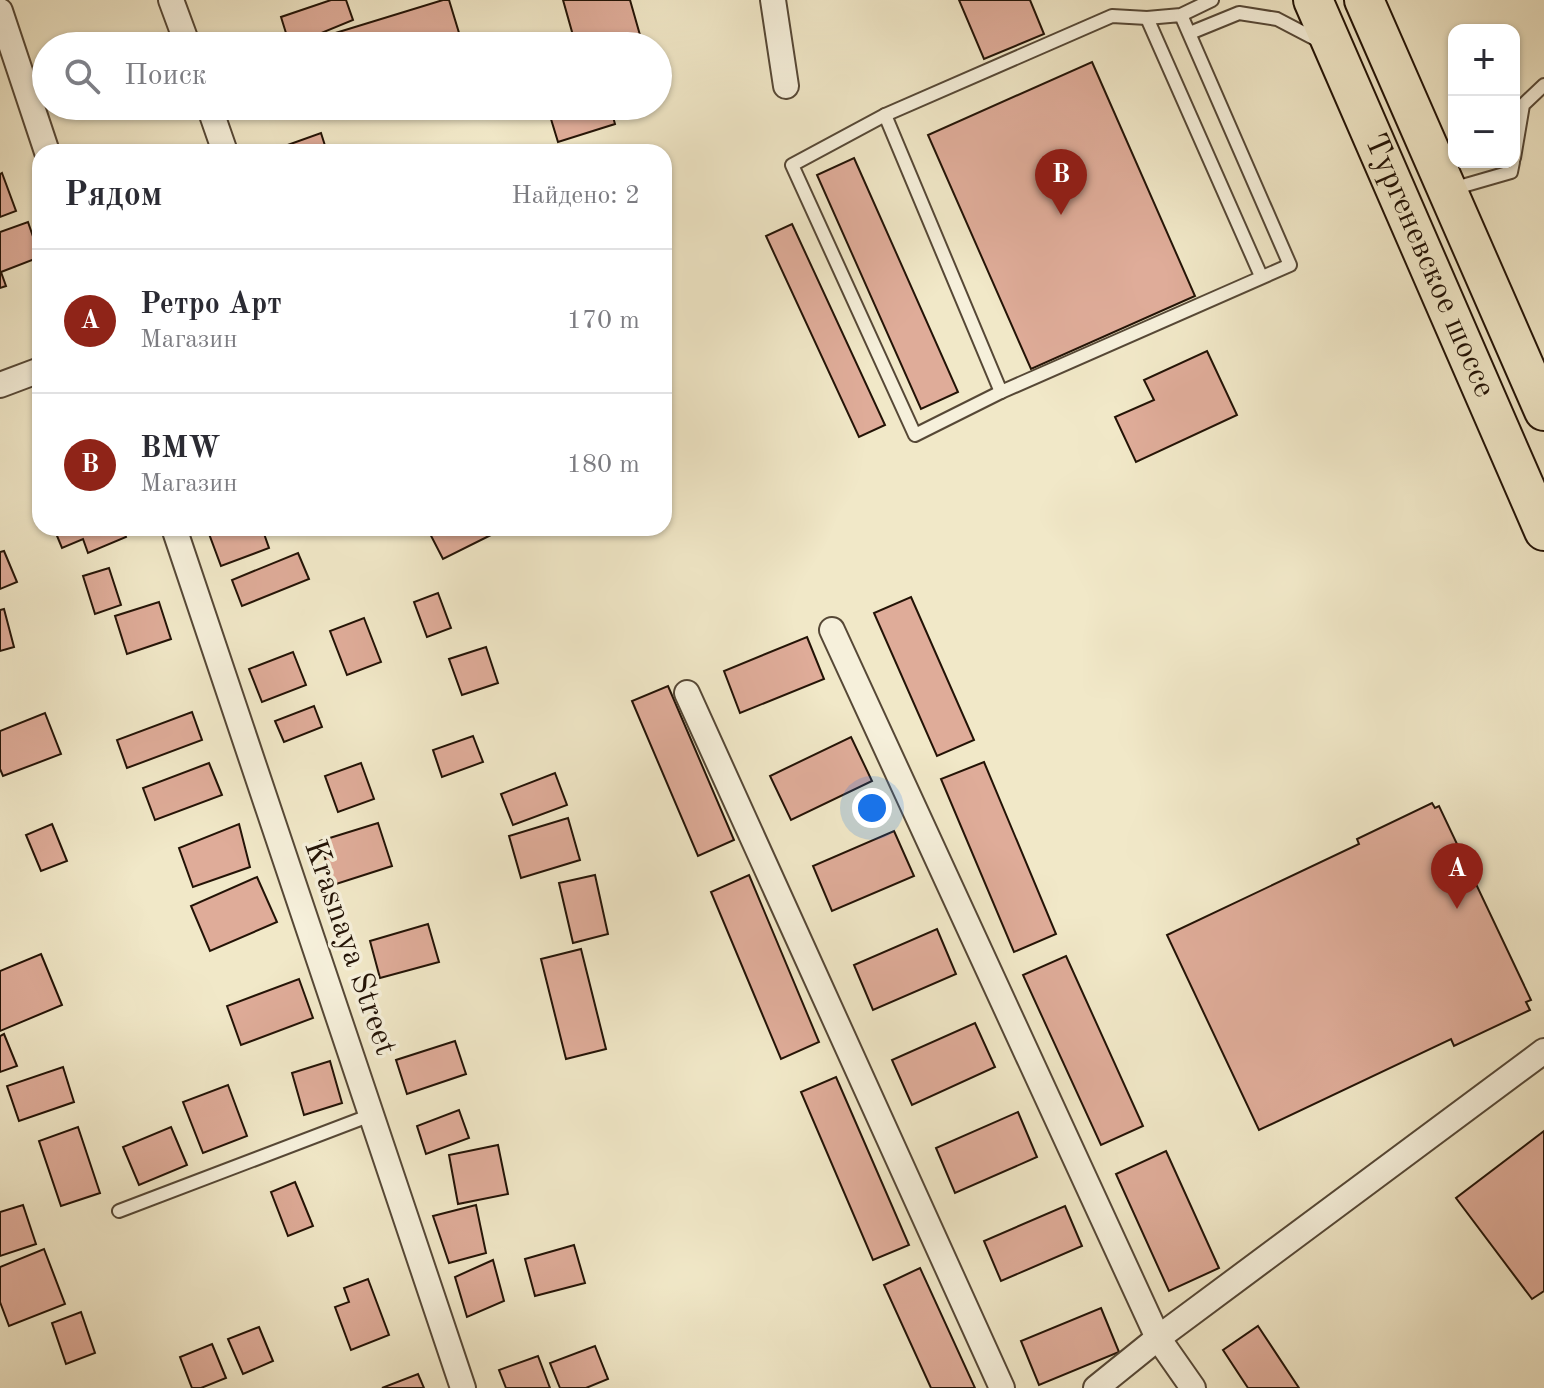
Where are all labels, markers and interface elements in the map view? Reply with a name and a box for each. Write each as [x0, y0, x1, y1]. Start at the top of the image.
map controls [1448, 24, 1520, 168]
button: + [1448, 24, 1520, 96]
search box [32, 32, 672, 120]
icon: search [60, 54, 104, 98]
text: Поиск [124, 61, 207, 91]
button: − [1448, 96, 1520, 168]
street label: Тургеневское шоссе [1357, 130, 1500, 402]
pin: B [1035, 149, 1087, 215]
text: Рядом [64, 179, 163, 213]
text: Найдено: 2 [511, 183, 640, 209]
text: Ретро Арт [140, 290, 282, 320]
text: A [80, 308, 100, 334]
text: 170 m [567, 308, 640, 334]
text: Магазин [140, 327, 238, 353]
text: BMW [140, 434, 220, 464]
text: B [81, 452, 99, 478]
text: 180 m [567, 452, 640, 478]
text: Магазин [140, 471, 238, 497]
your location [852, 788, 892, 828]
street label: Krasnaya Street [297, 836, 401, 1060]
pin: A [1431, 843, 1483, 909]

